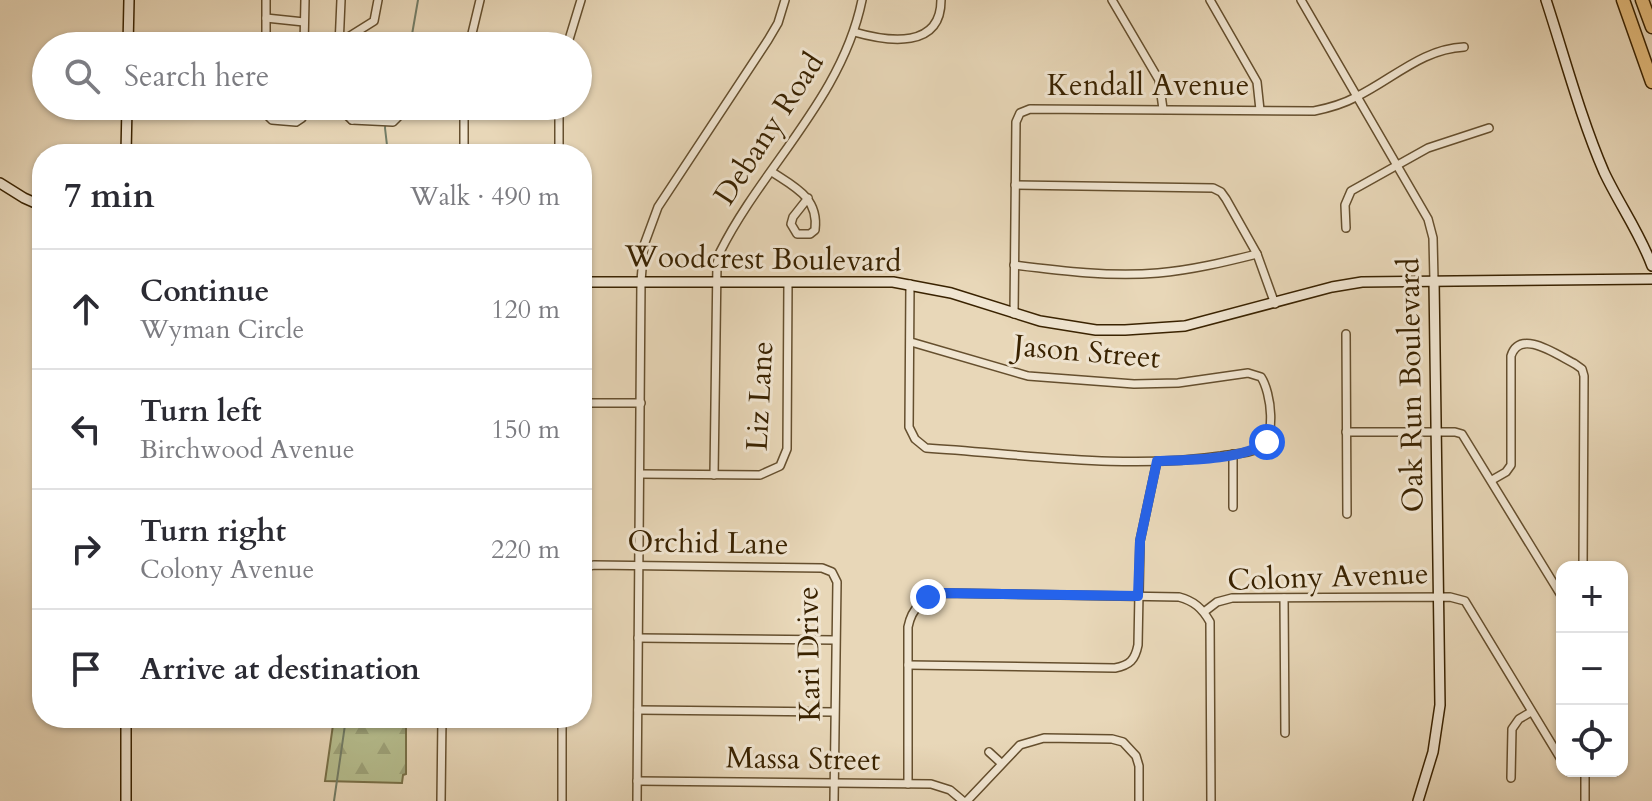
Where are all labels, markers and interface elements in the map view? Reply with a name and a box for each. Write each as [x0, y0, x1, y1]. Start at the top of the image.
search box [32, 32, 592, 120]
street label: Debany Road [704, 45, 834, 213]
icon: search [60, 54, 104, 98]
text: Search here [124, 56, 269, 97]
street label: Kendall Avenue [1047, 65, 1249, 106]
text: 7 min [64, 173, 155, 219]
text: Walk · 490 m [410, 179, 560, 214]
street label: Woodcrest Boulevard [623, 236, 902, 282]
street label: Oak Run Boulevard [1388, 257, 1434, 513]
text: Continue [140, 271, 269, 312]
icon: ahead [64, 287, 108, 331]
text: 120 m [491, 292, 560, 327]
text: Wyman Circle [140, 312, 304, 347]
street label: Jason Street [1008, 325, 1162, 379]
street label: Liz Lane [737, 340, 783, 452]
text: Turn left [140, 391, 262, 432]
icon: left [64, 407, 108, 451]
text: 150 m [491, 412, 560, 447]
route start [1249, 424, 1285, 460]
text: Birchwood Avenue [140, 432, 355, 467]
text: Turn right [140, 511, 286, 552]
street label: Orchid Lane [627, 521, 789, 565]
icon: right [64, 527, 108, 571]
text: 220 m [491, 532, 560, 567]
text: Colony Avenue [140, 552, 314, 587]
street label: Colony Avenue [1227, 553, 1429, 601]
map controls [1556, 561, 1628, 777]
button: + [1556, 561, 1628, 633]
route end [910, 579, 946, 615]
street label: Kari Drive [787, 586, 831, 722]
button: − [1556, 633, 1628, 705]
icon: arrive [64, 647, 108, 691]
text: Arrive at destination [140, 649, 420, 690]
button: locate [1556, 705, 1628, 777]
street label: Massa Street [725, 737, 881, 781]

